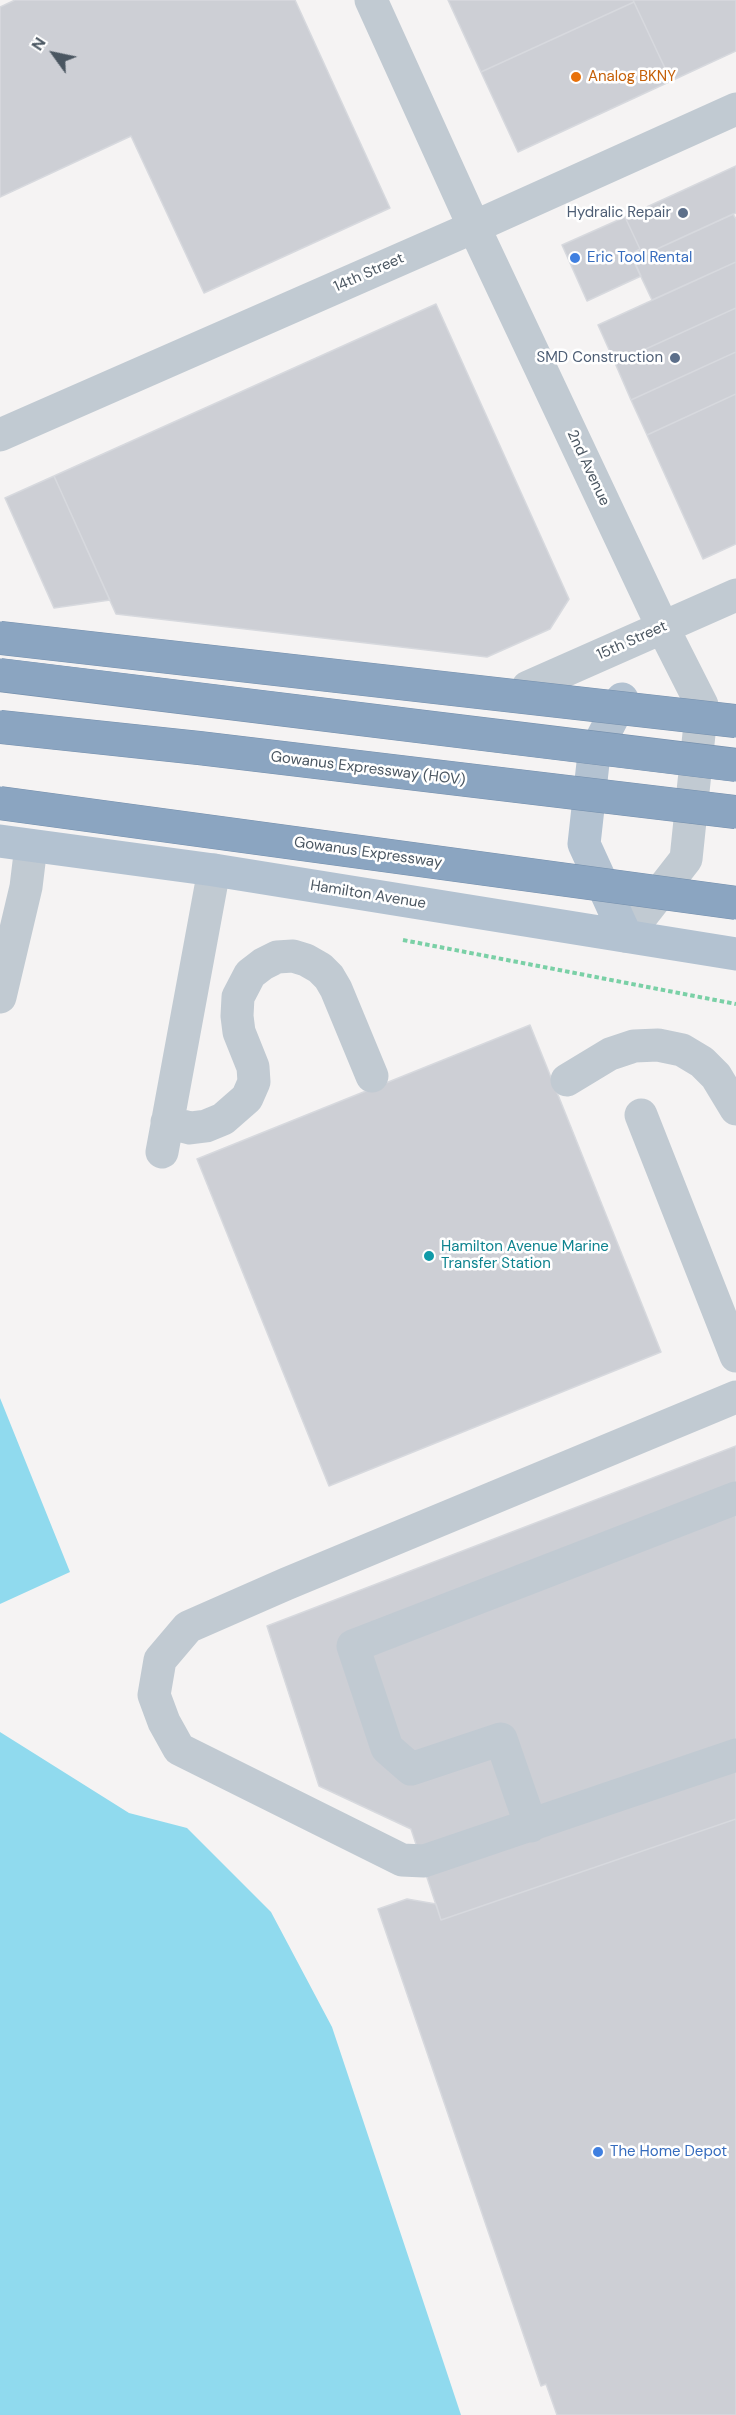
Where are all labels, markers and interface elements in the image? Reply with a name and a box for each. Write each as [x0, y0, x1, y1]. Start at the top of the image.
north arrow [24, 24, 84, 84]
text: N [26, 33, 50, 55]
place label: Analog BKNY [588, 68, 676, 86]
marker: Analog BKNY [569, 70, 583, 84]
place label: Hydralic Repair [567, 204, 671, 222]
marker: Hydralic Repair [676, 206, 690, 220]
place label: Eric Tool Rental [587, 249, 692, 267]
street label: 14th Street [331, 250, 407, 296]
marker: Eric Tool Rental [568, 251, 582, 265]
place label: SMD Construction [537, 349, 663, 367]
marker: SMD Construction [668, 351, 682, 365]
street label: 2nd Avenue [563, 427, 613, 509]
street label: 15th Street [594, 618, 670, 664]
street label: Gowanus Expressway (HOV) [270, 748, 466, 790]
street label: Gowanus Expressway [293, 834, 443, 872]
street label: Hamilton Avenue [309, 877, 427, 913]
place label: Hamilton Avenue Marine Transfer Station [441, 1238, 609, 1273]
marker: Hamilton Avenue Marine Transfer Station [422, 1249, 436, 1263]
place label: The Home Depot [610, 2143, 727, 2161]
marker: The Home Depot [591, 2145, 605, 2159]

